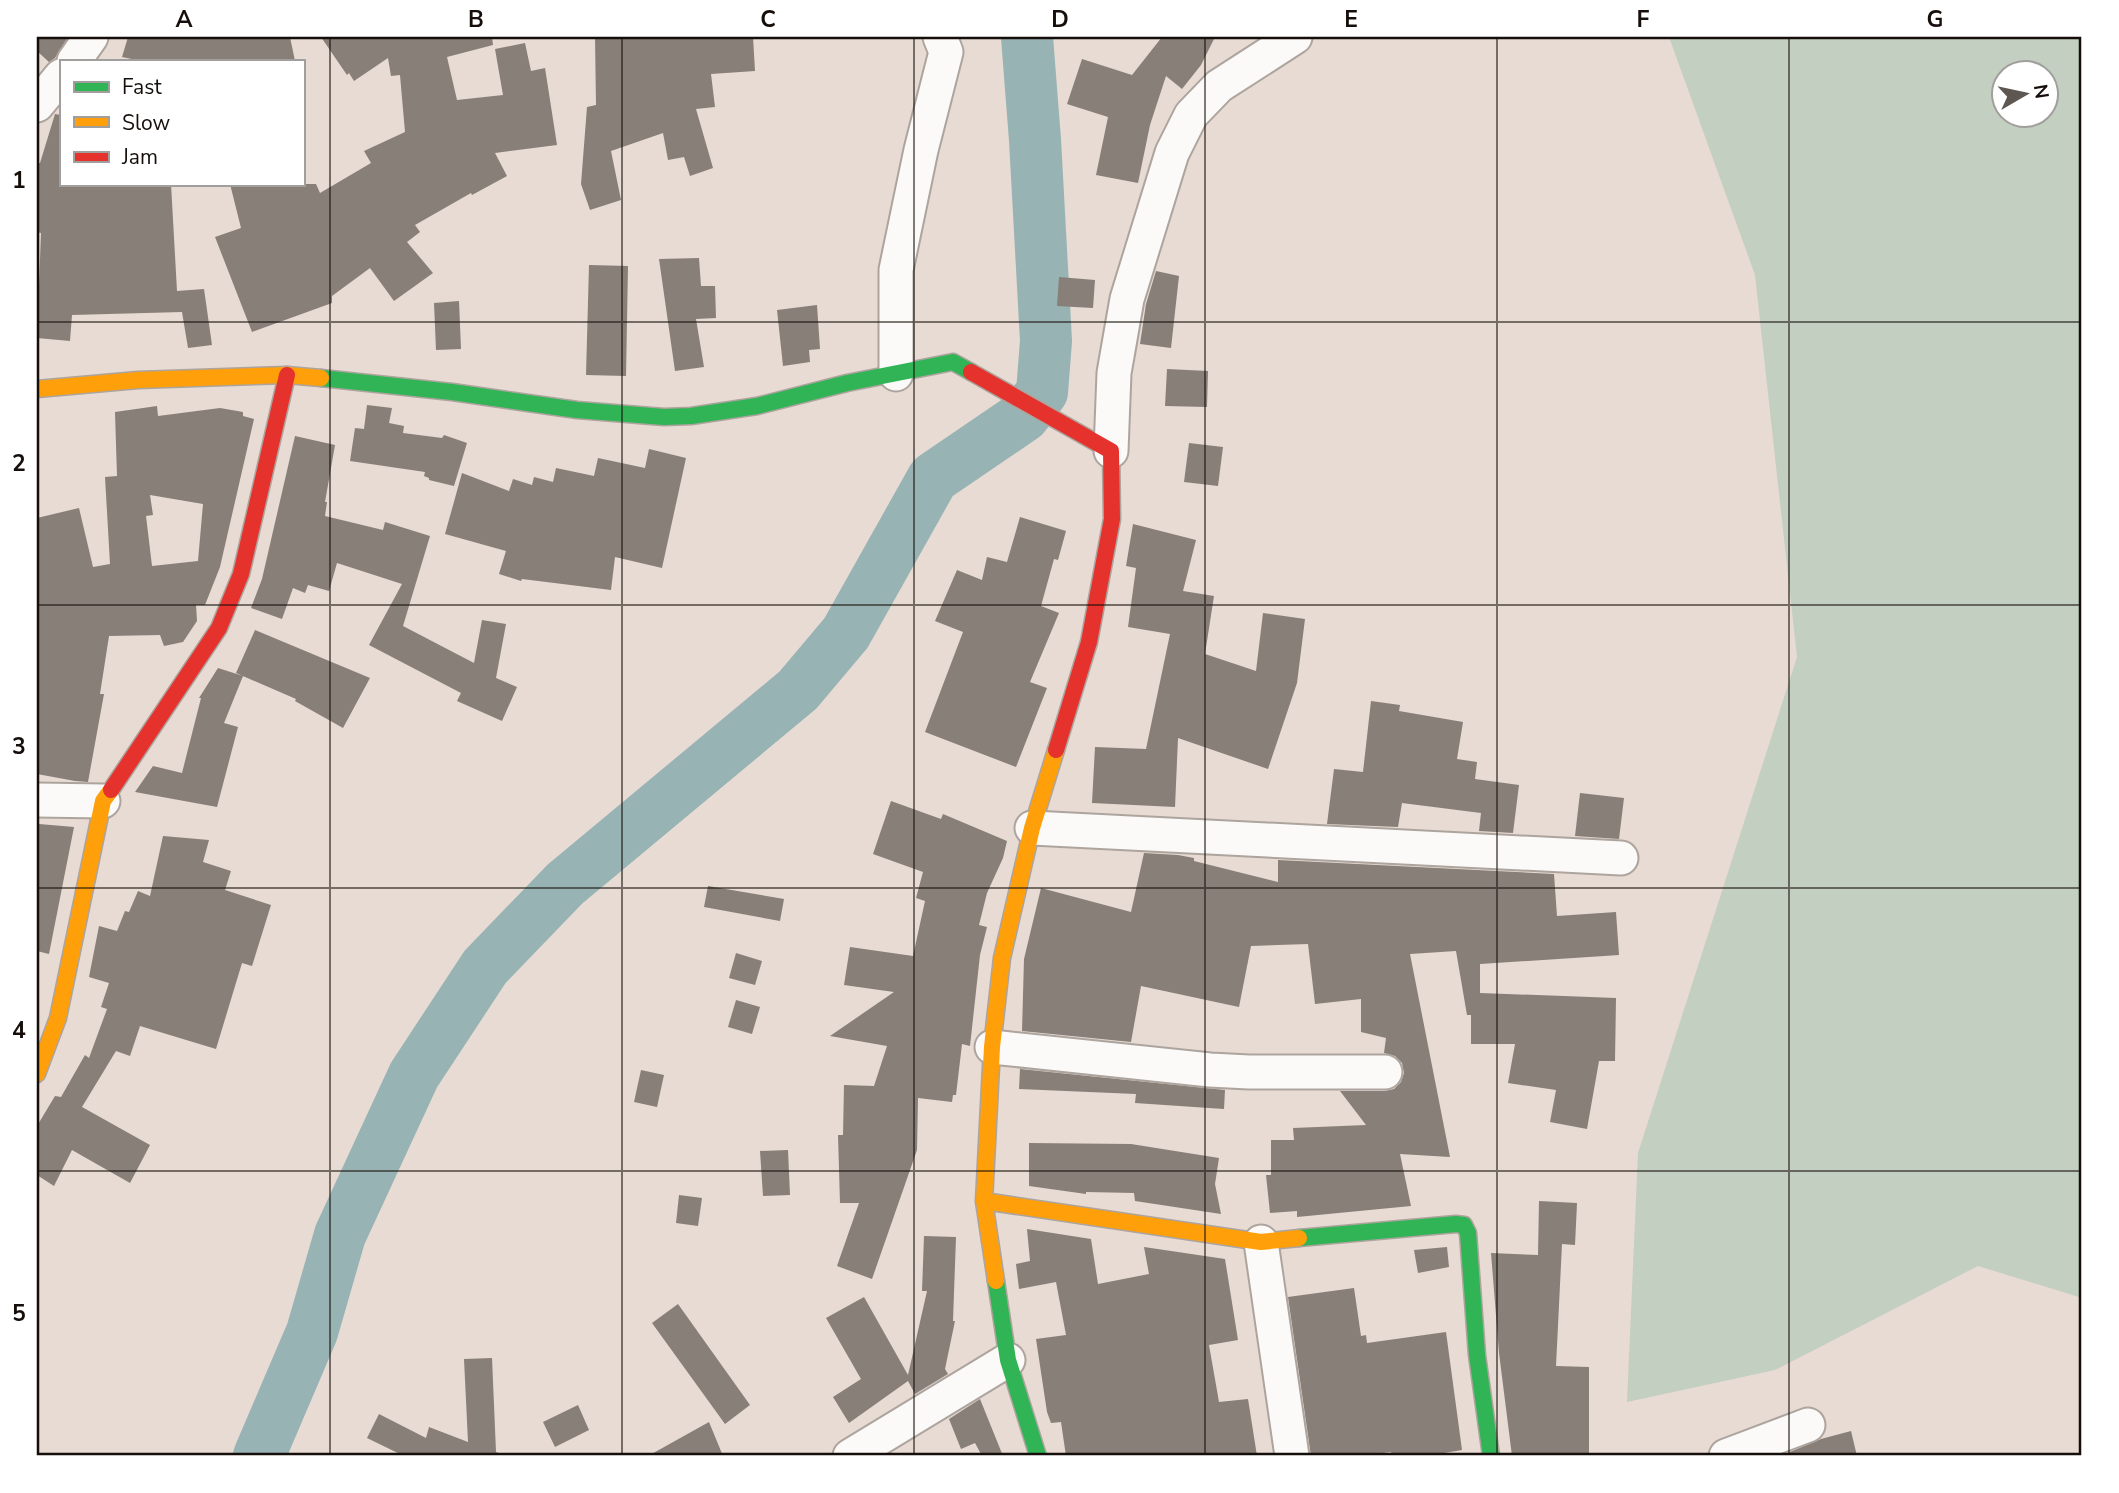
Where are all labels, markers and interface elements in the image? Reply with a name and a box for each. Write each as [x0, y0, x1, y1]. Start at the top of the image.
text: A [175, 4, 193, 35]
text: B [468, 4, 484, 35]
text: C [760, 4, 776, 35]
text: D [1051, 4, 1069, 35]
text: E [1344, 4, 1358, 35]
text: F [1637, 4, 1650, 35]
text: G [1927, 4, 1943, 35]
legend [60, 60, 304, 186]
north arrow [1990, 60, 2060, 130]
text: Fast [122, 73, 162, 101]
text: N [2027, 82, 2055, 101]
text: Slow [122, 109, 171, 137]
text: Jam [121, 143, 158, 171]
text: 1 [12, 165, 26, 196]
text: 2 [12, 448, 26, 479]
text: 3 [12, 731, 26, 762]
text: 4 [12, 1015, 26, 1046]
text: 5 [12, 1298, 26, 1329]

